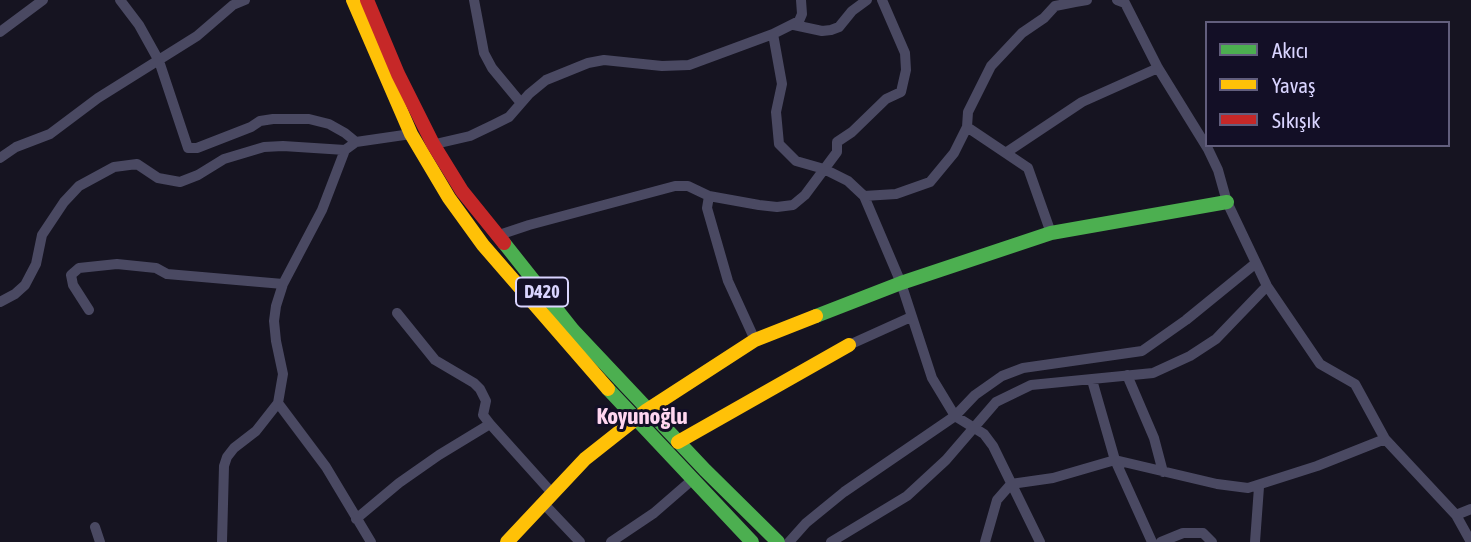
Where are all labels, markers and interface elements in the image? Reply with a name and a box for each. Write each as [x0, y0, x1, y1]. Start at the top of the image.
legend [1205, 21, 1450, 147]
text: Akıcı [1272, 38, 1308, 62]
text: Yavaş [1272, 73, 1315, 97]
text: Sıkışık [1272, 108, 1321, 132]
road number: D420 [516, 278, 568, 306]
district label: Koyunoğlu [596, 403, 688, 431]

